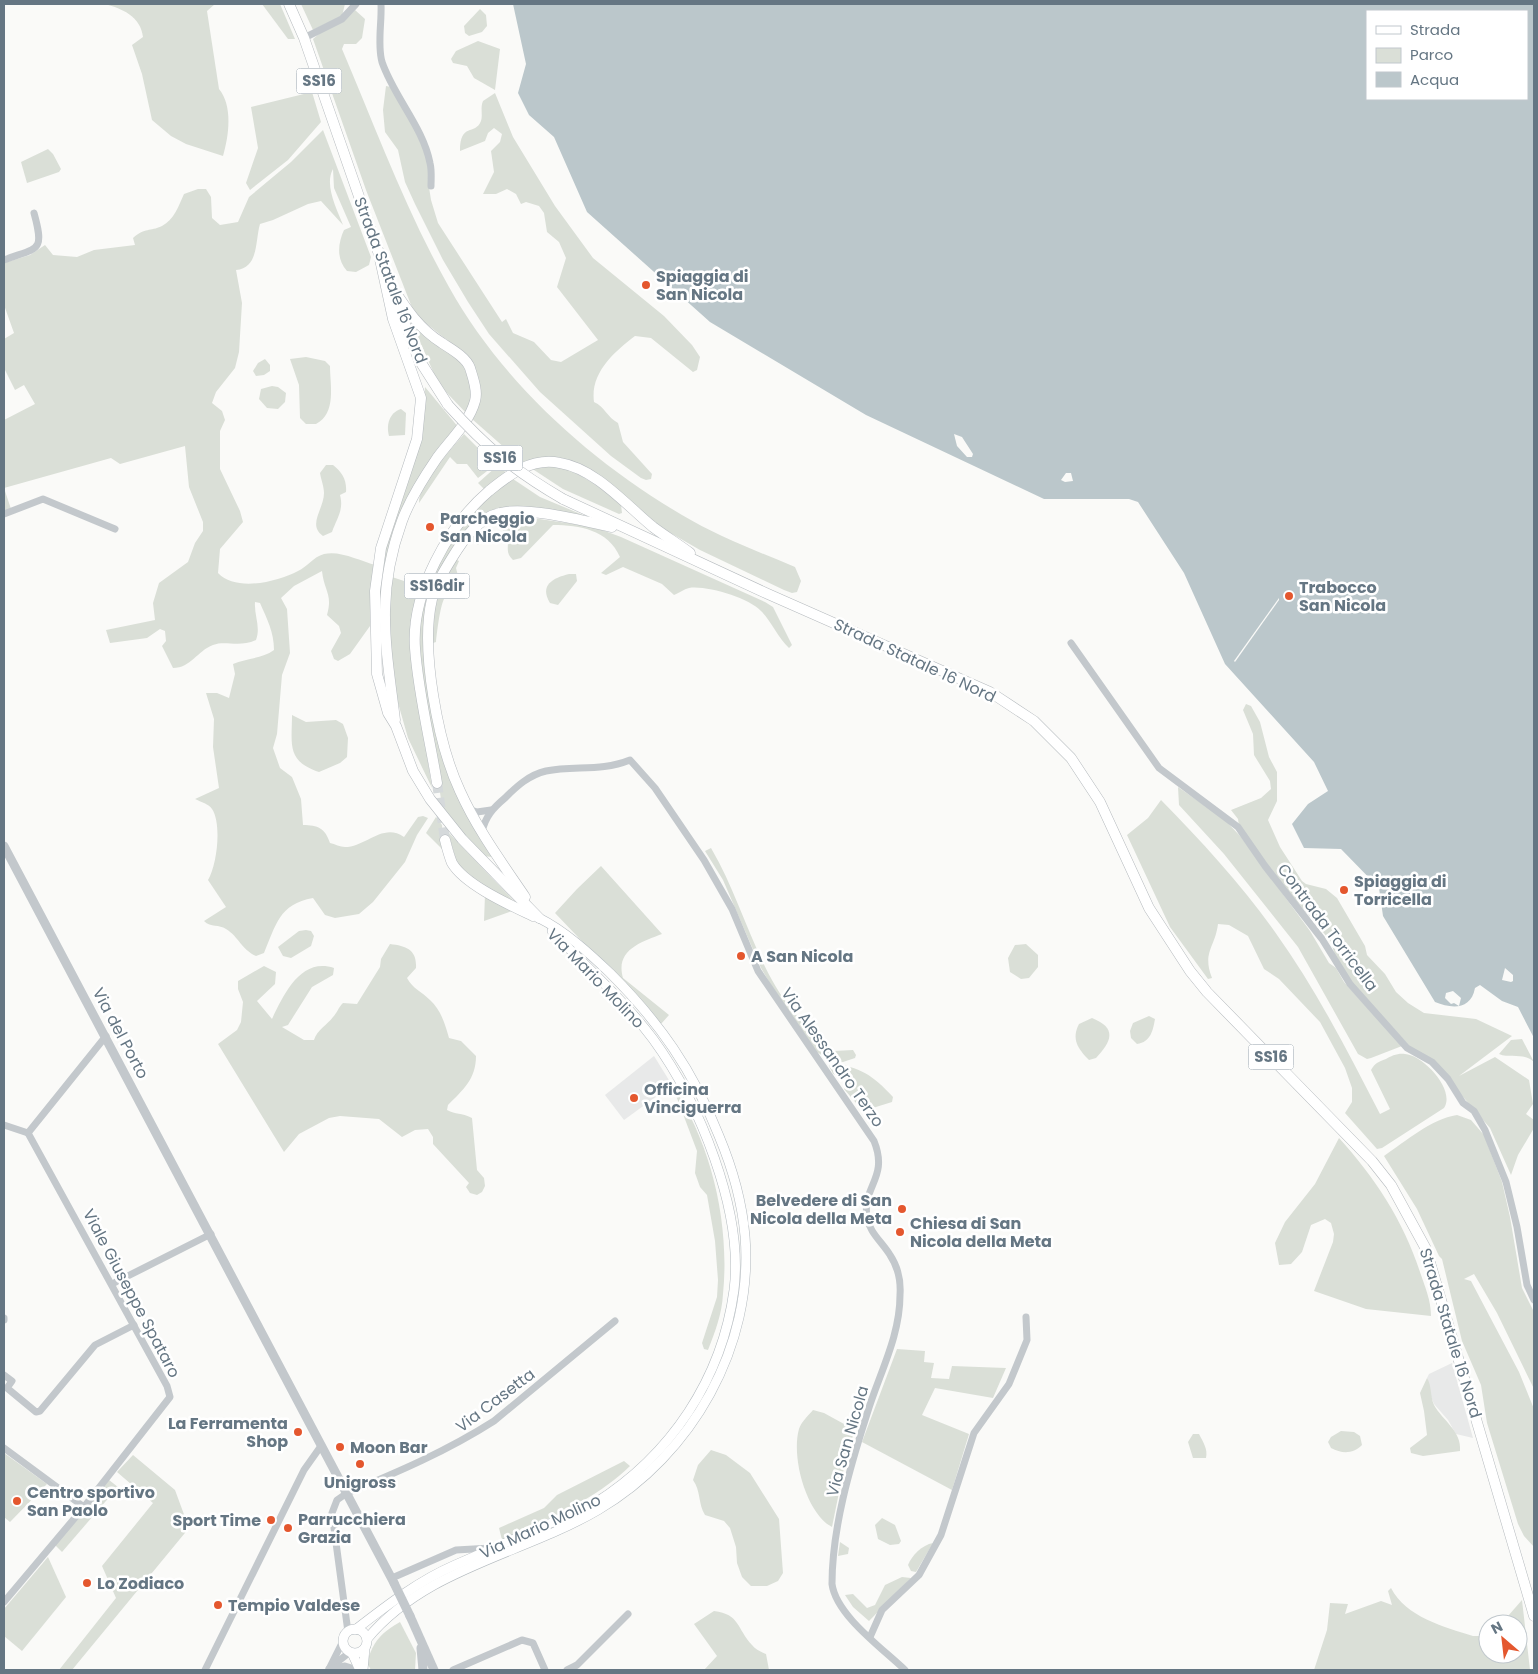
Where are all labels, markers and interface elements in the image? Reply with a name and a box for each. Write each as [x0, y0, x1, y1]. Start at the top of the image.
legend [1366, 10, 1528, 100]
text: Strada [1410, 19, 1460, 40]
text: Parco [1410, 44, 1453, 65]
road number: SS16 [296, 68, 342, 94]
text: Acqua [1410, 69, 1459, 90]
street label: Strada Statale 16 Nord [348, 194, 433, 367]
place label: Spiaggia di San Nicola [656, 265, 749, 306]
marker: Spiaggia di San Nicola [640, 279, 652, 291]
road number: SS16 [478, 446, 522, 470]
place label: Parcheggio San Nicola [440, 507, 535, 548]
marker: Parcheggio San Nicola [424, 521, 436, 533]
road number: SS16dir [404, 574, 470, 598]
place label: Trabocco San Nicola [1299, 576, 1386, 617]
marker: Trabocco San Nicola [1283, 590, 1295, 602]
street label: Strada Statale 16 Nord [830, 613, 1000, 708]
street label: Contrada Torricella [1272, 859, 1383, 996]
place label: Spiaggia di Torricella [1354, 870, 1447, 911]
marker: Spiaggia di Torricella [1338, 884, 1350, 896]
street label: Via Mario Molino [542, 923, 649, 1034]
place label: A San Nicola [751, 945, 853, 968]
marker: A San Nicola [735, 950, 747, 962]
street label: Via Alessandro Terzo [776, 983, 890, 1132]
street label: Via del Porto [87, 984, 154, 1083]
road number: SS16 [1248, 1044, 1294, 1070]
place label: Officina Vinciguerra [644, 1078, 742, 1119]
marker: Officina Vinciguerra [628, 1092, 640, 1104]
place label: Belvedere di San Nicola della Meta [750, 1189, 892, 1230]
marker: Belvedere di San Nicola della Meta [896, 1203, 908, 1215]
street label: Viale Giuseppe Spataro [77, 1205, 186, 1382]
place label: Chiesa di San Nicola della Meta [910, 1212, 1052, 1253]
marker: Chiesa di San Nicola della Meta [894, 1226, 906, 1238]
street label: Strada Statale 16 Nord [1414, 1245, 1487, 1421]
street label: Via Casetta [451, 1363, 540, 1438]
street label: Via San Nicola [821, 1383, 874, 1499]
place label: La Ferramenta Shop [168, 1412, 288, 1453]
marker: La Ferramenta Shop [292, 1426, 304, 1438]
place label: Moon Bar [350, 1436, 428, 1459]
marker: Moon Bar [334, 1441, 346, 1453]
marker: Unigross [354, 1458, 366, 1470]
place label: Unigross [324, 1471, 396, 1494]
place label: Centro sportivo San Paolo [27, 1481, 155, 1522]
street label: Via Mario Molino [476, 1488, 605, 1565]
marker: Centro sportivo San Paolo [11, 1495, 23, 1507]
place label: Parrucchiera Grazia [298, 1508, 406, 1549]
place label: Sport Time [172, 1509, 261, 1532]
marker: Sport Time [265, 1514, 277, 1526]
marker: Parrucchiera Grazia [282, 1522, 294, 1534]
place label: Lo Zodiaco [97, 1572, 184, 1595]
marker: Lo Zodiaco [81, 1577, 93, 1589]
place label: Tempio Valdese [228, 1594, 360, 1617]
marker: Tempio Valdese [212, 1599, 224, 1611]
north arrow [1478, 1614, 1528, 1664]
text: N [1488, 1616, 1506, 1639]

